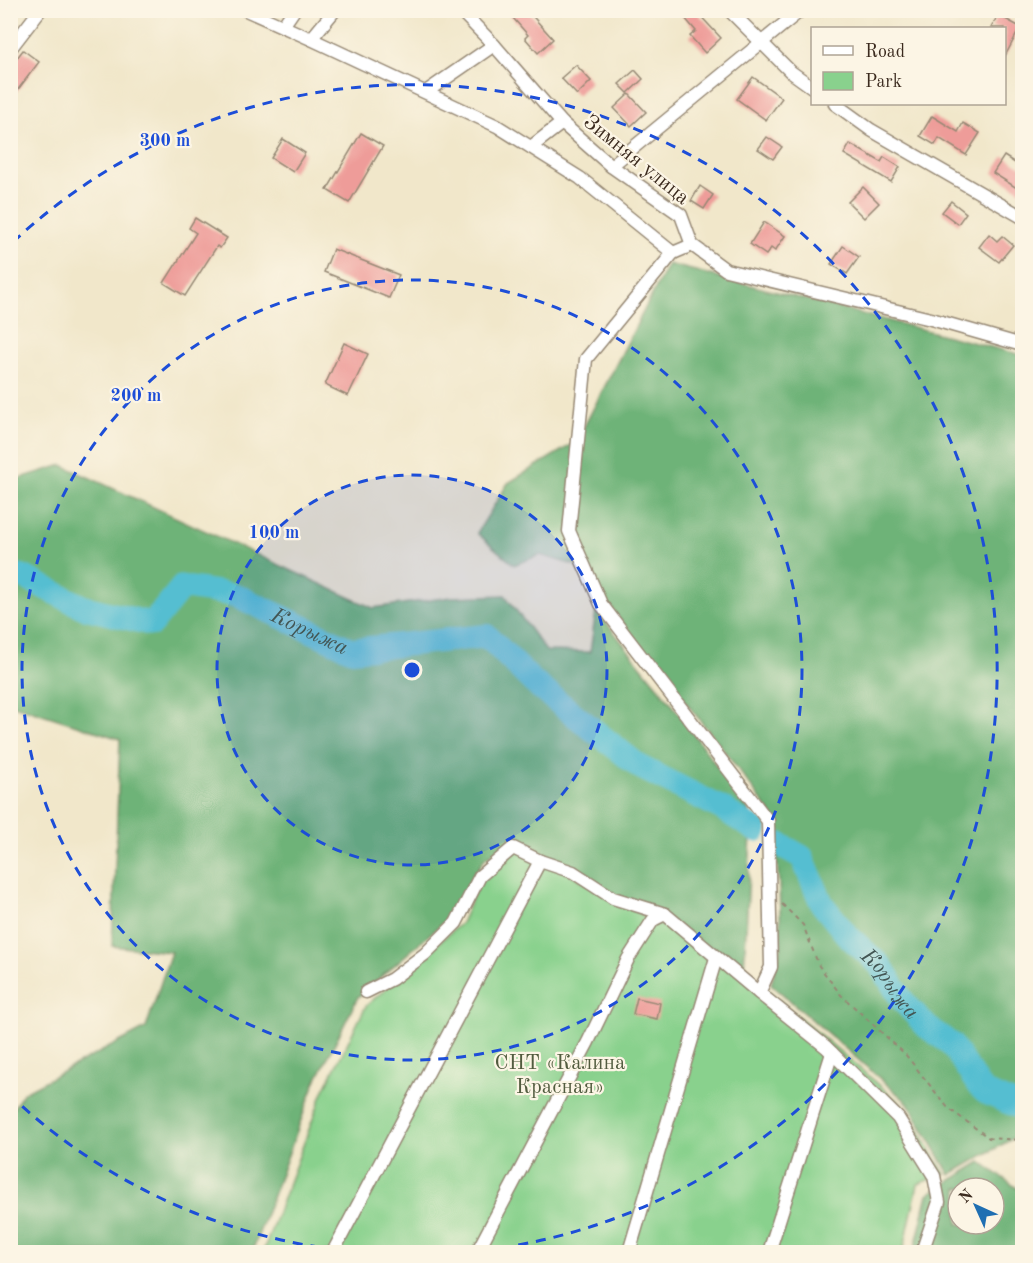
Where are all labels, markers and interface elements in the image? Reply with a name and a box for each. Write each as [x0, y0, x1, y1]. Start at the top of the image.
legend [811, 27, 1006, 105]
text: Road [865, 43, 905, 61]
text: Park [865, 73, 902, 91]
street label: Зимняя улица [579, 111, 693, 209]
text: 300 m [140, 132, 190, 150]
text: 200 m [111, 387, 161, 405]
text: 100 m [249, 524, 299, 542]
water label: Корыжа [267, 604, 352, 660]
centre of rings [402, 660, 422, 680]
water label: Корыжа [856, 944, 923, 1024]
park label: СНТ «Калина Красная» [495, 1053, 626, 1098]
north arrow [946, 1176, 1006, 1236]
text: N [957, 1186, 977, 1207]

